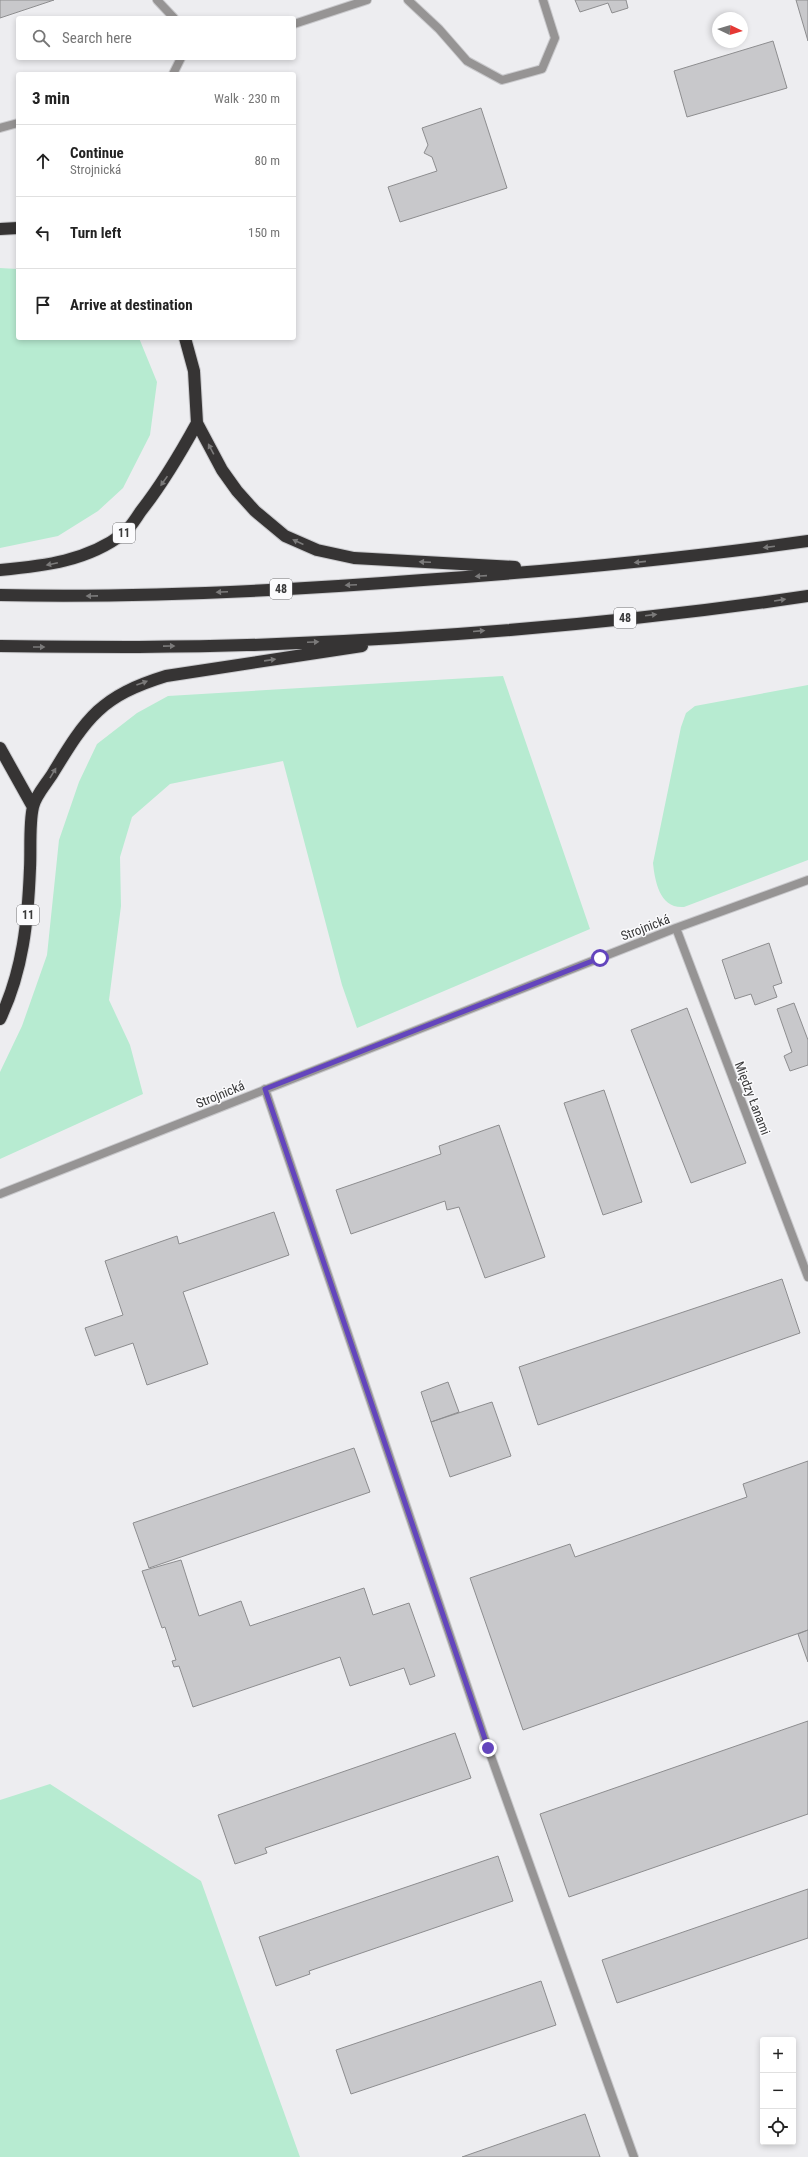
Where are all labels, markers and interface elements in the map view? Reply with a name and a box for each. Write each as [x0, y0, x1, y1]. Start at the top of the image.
north arrow [712, 12, 748, 48]
search box [16, 16, 296, 60]
icon: search [30, 27, 52, 49]
text: Search here [62, 29, 132, 47]
text: 3 min [32, 88, 70, 108]
text: Walk · 230 m [214, 91, 280, 106]
text: Continue [70, 144, 124, 162]
icon: ahead [32, 150, 54, 172]
text: 80 m [254, 153, 280, 168]
text: Strojnická [70, 162, 121, 177]
icon: left [32, 222, 54, 244]
text: Turn left [70, 224, 121, 242]
text: 150 m [248, 225, 280, 240]
icon: arrive [32, 294, 54, 316]
text: Arrive at destination [70, 296, 193, 314]
one-way arrow [207, 443, 214, 454]
one-way arrow [160, 476, 168, 487]
road number: 11 [113, 523, 135, 543]
one-way arrow [292, 539, 303, 545]
one-way arrow [763, 544, 775, 550]
one-way arrow [419, 558, 431, 565]
one-way arrow [634, 559, 646, 565]
one-way arrow [46, 562, 59, 568]
one-way arrow [475, 572, 487, 579]
road number: 48 [270, 579, 292, 599]
one-way arrow [345, 582, 357, 589]
one-way arrow [216, 589, 228, 596]
one-way arrow [85, 593, 98, 599]
one-way arrow [774, 597, 786, 603]
road number: 48 [614, 608, 636, 628]
one-way arrow [644, 612, 657, 618]
one-way arrow [473, 628, 485, 635]
one-way arrow [307, 639, 319, 646]
one-way arrow [33, 643, 45, 650]
one-way arrow [163, 643, 176, 649]
one-way arrow [263, 657, 276, 663]
one-way arrow [136, 680, 148, 686]
one-way arrow [49, 767, 56, 779]
road number: 11 [17, 905, 39, 925]
street label: Strojnická [619, 911, 672, 944]
route start [591, 949, 609, 967]
street label: Między Łanami [732, 1059, 773, 1137]
street label: Strojnická [194, 1078, 247, 1111]
route end [479, 1739, 497, 1757]
map controls [760, 2037, 796, 2145]
button: + [760, 2037, 796, 2073]
button: − [760, 2073, 796, 2109]
button: locate [760, 2109, 796, 2145]

